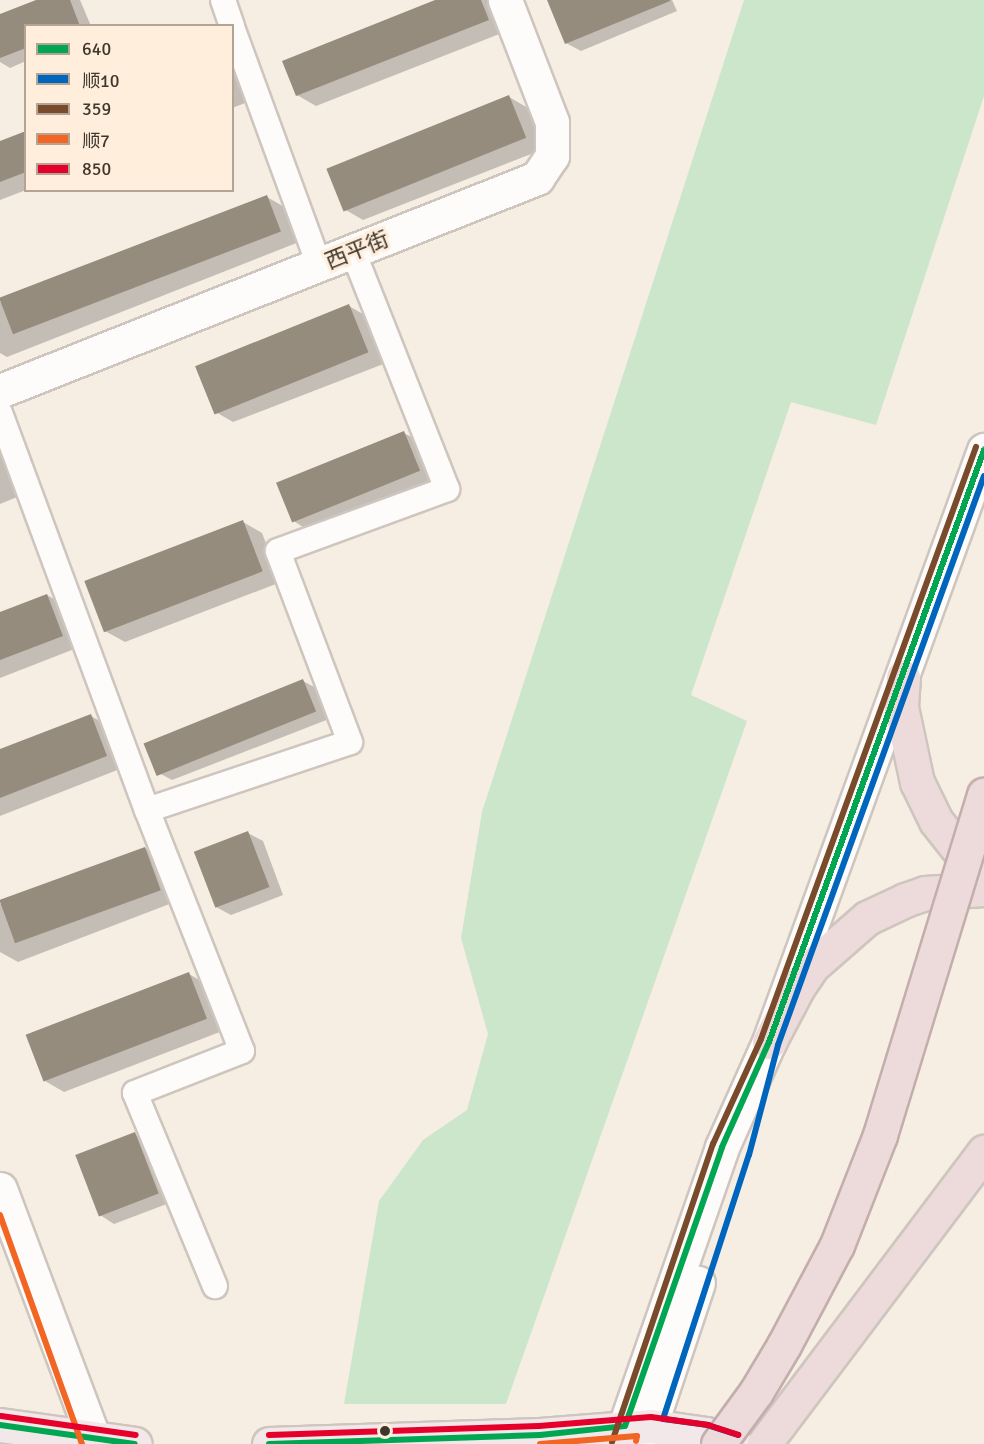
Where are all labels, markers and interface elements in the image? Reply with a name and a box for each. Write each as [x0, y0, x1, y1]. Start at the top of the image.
legend [24, 24, 234, 192]
text: 640 [82, 38, 111, 60]
text: 顺10 [82, 70, 119, 92]
text: 359 [82, 98, 111, 120]
text: 顺7 [82, 130, 110, 152]
text: 850 [82, 158, 111, 180]
street label: 西平街 [321, 225, 393, 275]
unlabelled marker [379, 1425, 391, 1437]

